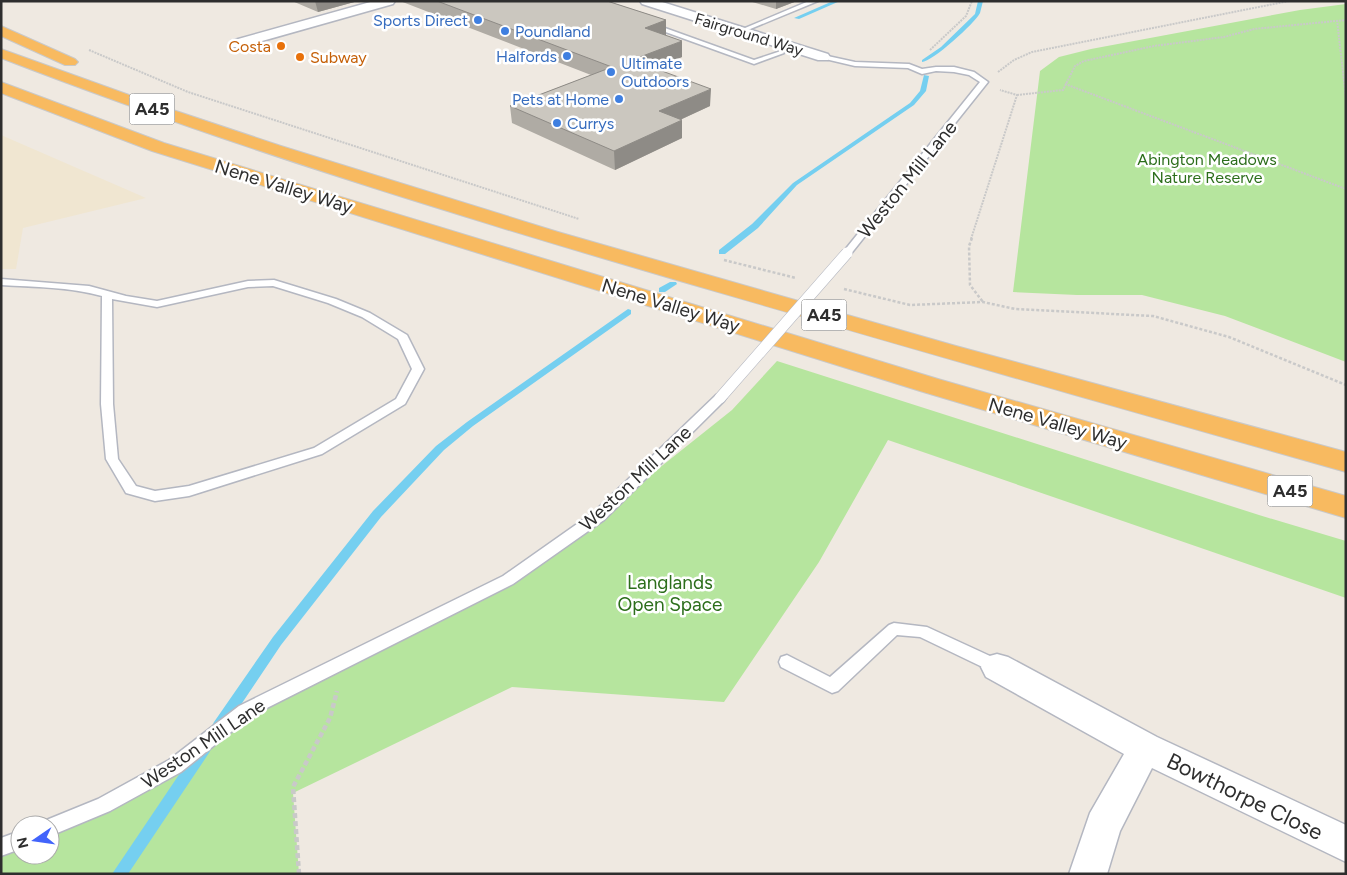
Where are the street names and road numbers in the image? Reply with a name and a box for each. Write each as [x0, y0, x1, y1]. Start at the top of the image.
street label: Fairground Way [692, 9, 806, 60]
road number: A45 [130, 94, 174, 125]
street label: Weston Mill Lane [853, 116, 962, 243]
street label: Nene Valley Way [212, 155, 356, 218]
street label: Nene Valley Way [599, 274, 743, 337]
road number: A45 [802, 300, 846, 330]
street label: Nene Valley Way [986, 393, 1130, 454]
street label: Weston Mill Lane [575, 421, 696, 536]
road number: A45 [1268, 476, 1312, 506]
street label: Weston Mill Lane [137, 694, 269, 793]
street label: Bowthorpe Close [1162, 747, 1327, 846]

